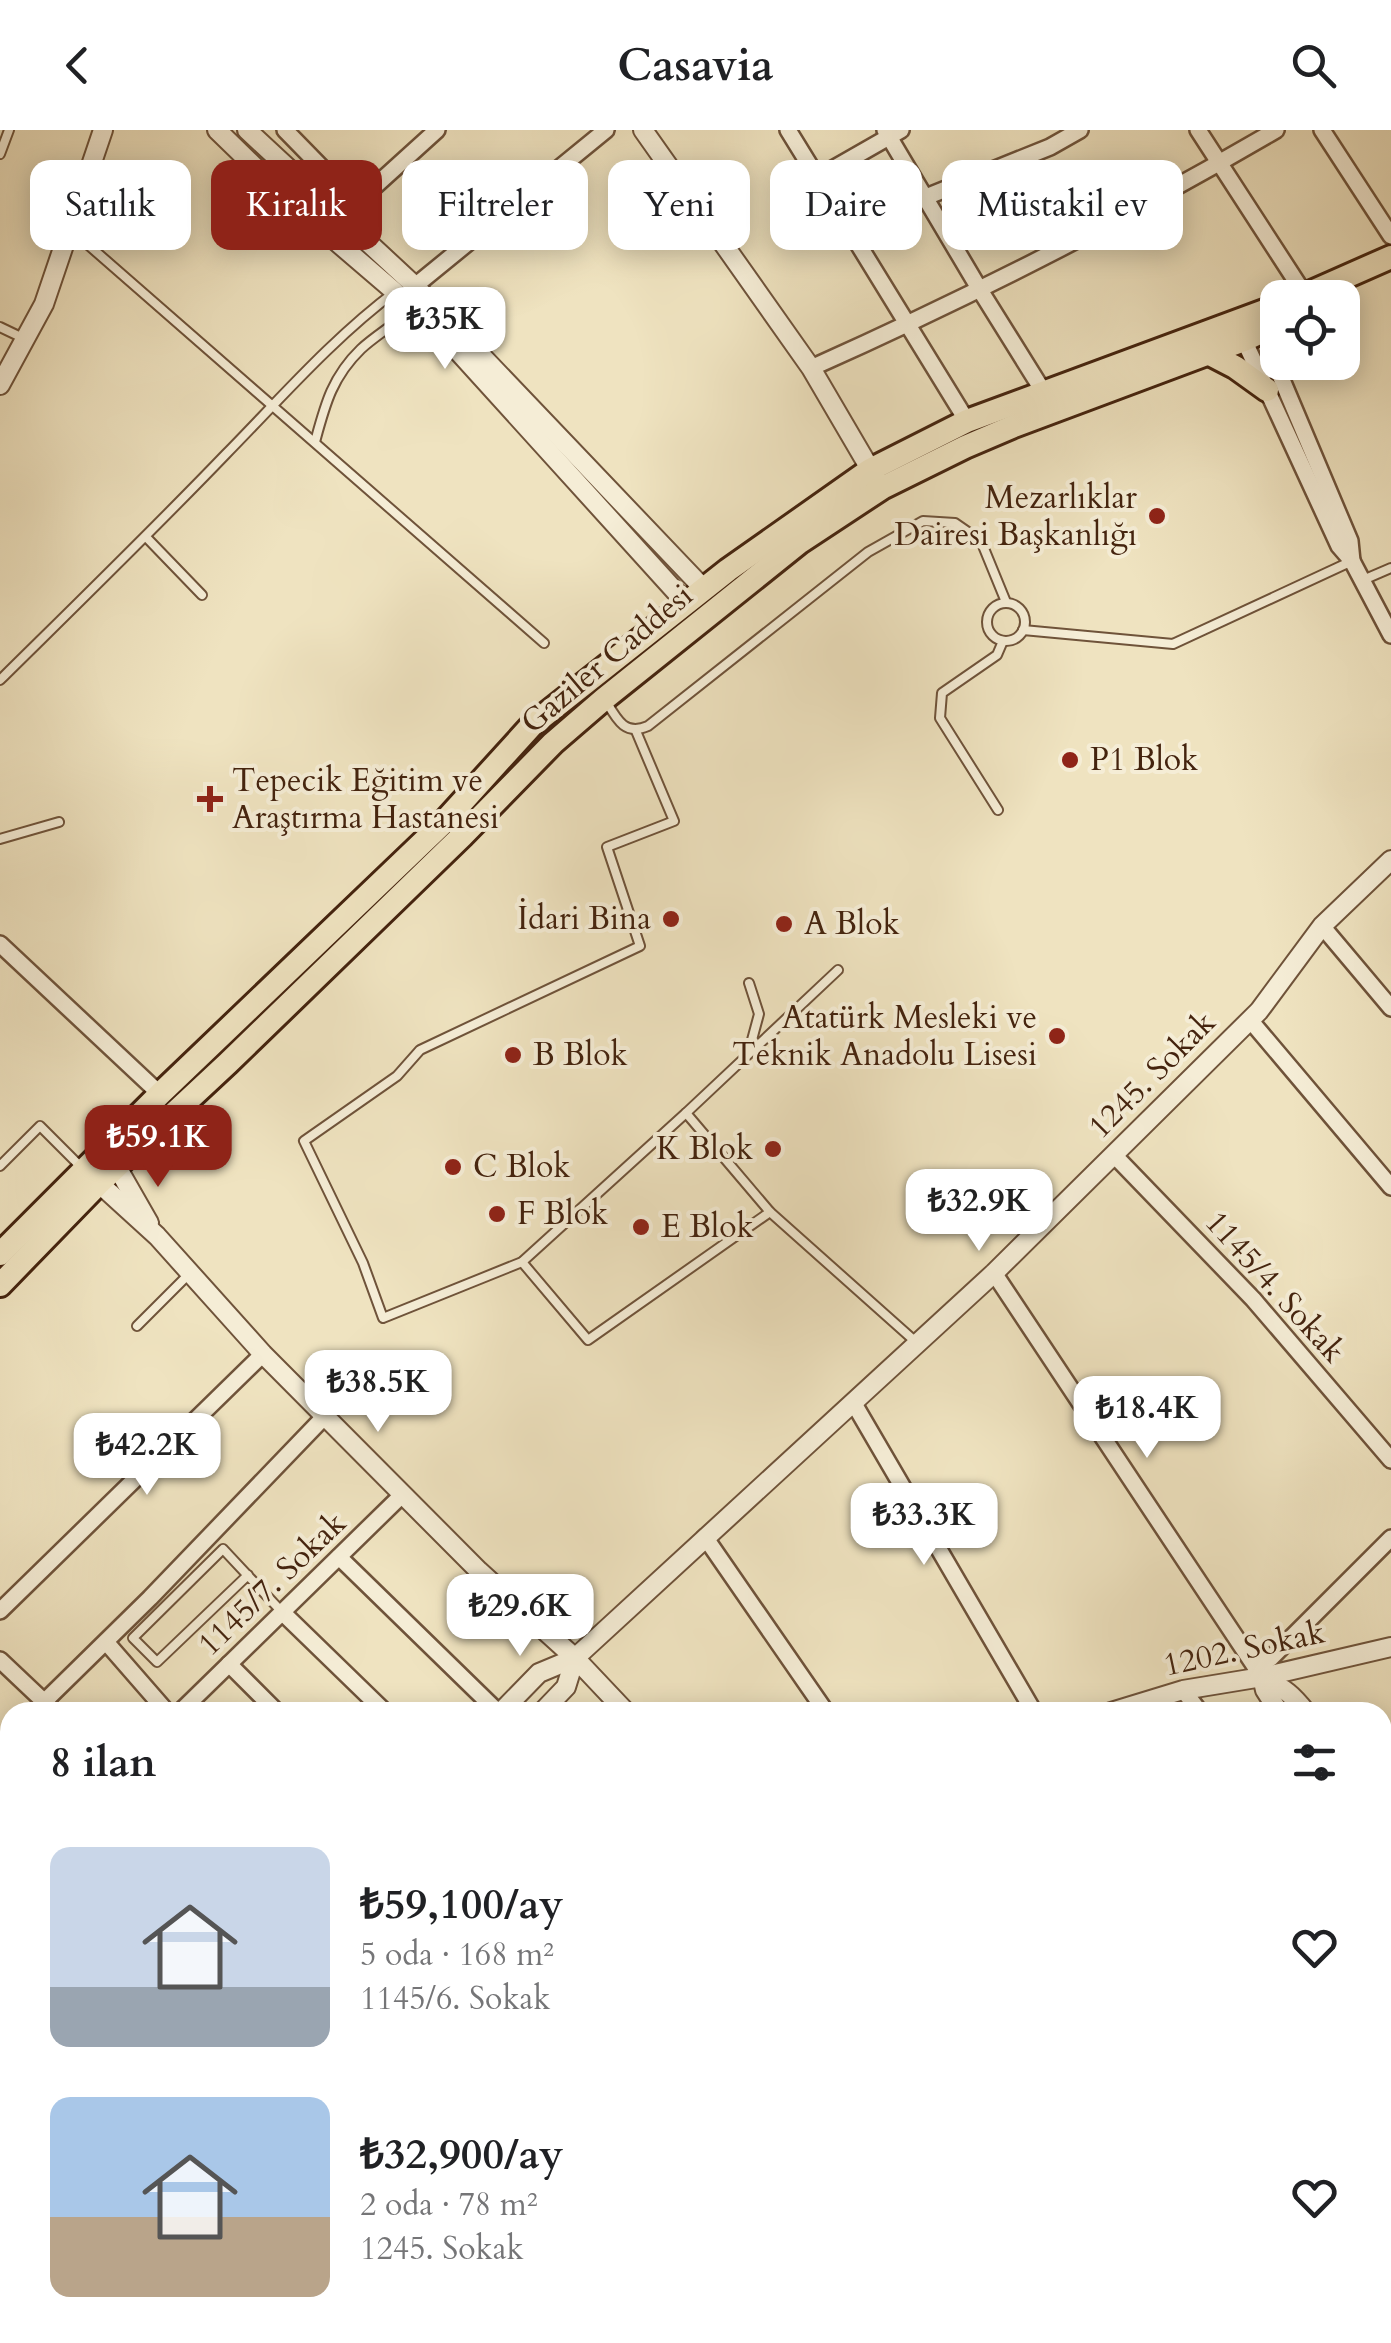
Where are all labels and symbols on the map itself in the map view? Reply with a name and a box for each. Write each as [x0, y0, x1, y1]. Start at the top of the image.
pin: ₺35K [386, 287, 504, 372]
place label: Mezarlıklar Dairesi Başkanlığı [894, 476, 1137, 557]
marker: Mezarlıklar Dairesi Başkanlığı [1146, 505, 1168, 527]
street label: Gaziler Caddesi [512, 574, 702, 744]
place label: P1 Blok [1090, 738, 1198, 782]
marker: P1 Blok [1059, 749, 1081, 771]
place label: Tepecik Eğitim ve Araştırma Hastanesi [232, 759, 499, 840]
marker: Tepecik Eğitim ve Araştırma Hastanesi [197, 786, 223, 812]
place label: İdari Bina [517, 897, 651, 941]
place label: A Blok [804, 902, 900, 946]
marker: İdari Bina [660, 908, 682, 930]
marker: A Blok [773, 913, 795, 935]
place label: Atatürk Mesleki ve Teknik Anadolu Lisesi [732, 996, 1037, 1077]
street label: 1245. Sokak [1079, 1002, 1225, 1148]
marker: Atatürk Mesleki ve Teknik Anadolu Lisesi [1046, 1025, 1068, 1047]
place label: B Blok [533, 1033, 628, 1077]
marker: B Blok [502, 1044, 524, 1066]
pin: ₺59.1K [77, 1105, 239, 1190]
place label: K Blok [656, 1127, 753, 1171]
marker: K Blok [762, 1138, 784, 1160]
place label: C Blok [473, 1145, 570, 1189]
marker: C Blok [442, 1156, 464, 1178]
pin: ₺32.9K [898, 1169, 1060, 1254]
place label: F Blok [517, 1192, 608, 1236]
street label: 1145/4. Sokak [1195, 1202, 1355, 1372]
marker: F Blok [486, 1203, 508, 1225]
place label: E Blok [661, 1205, 754, 1249]
marker: E Blok [630, 1216, 652, 1238]
pin: ₺38.5K [297, 1350, 459, 1435]
pin: ₺18.4K [1066, 1376, 1228, 1461]
pin: ₺42.2K [66, 1413, 228, 1498]
pin: ₺33.3K [843, 1483, 1005, 1568]
street label: 1145/7. Sokak [188, 1502, 356, 1666]
pin: ₺29.6K [439, 1574, 601, 1659]
street label: 1202. Sokak [1159, 1610, 1329, 1688]

